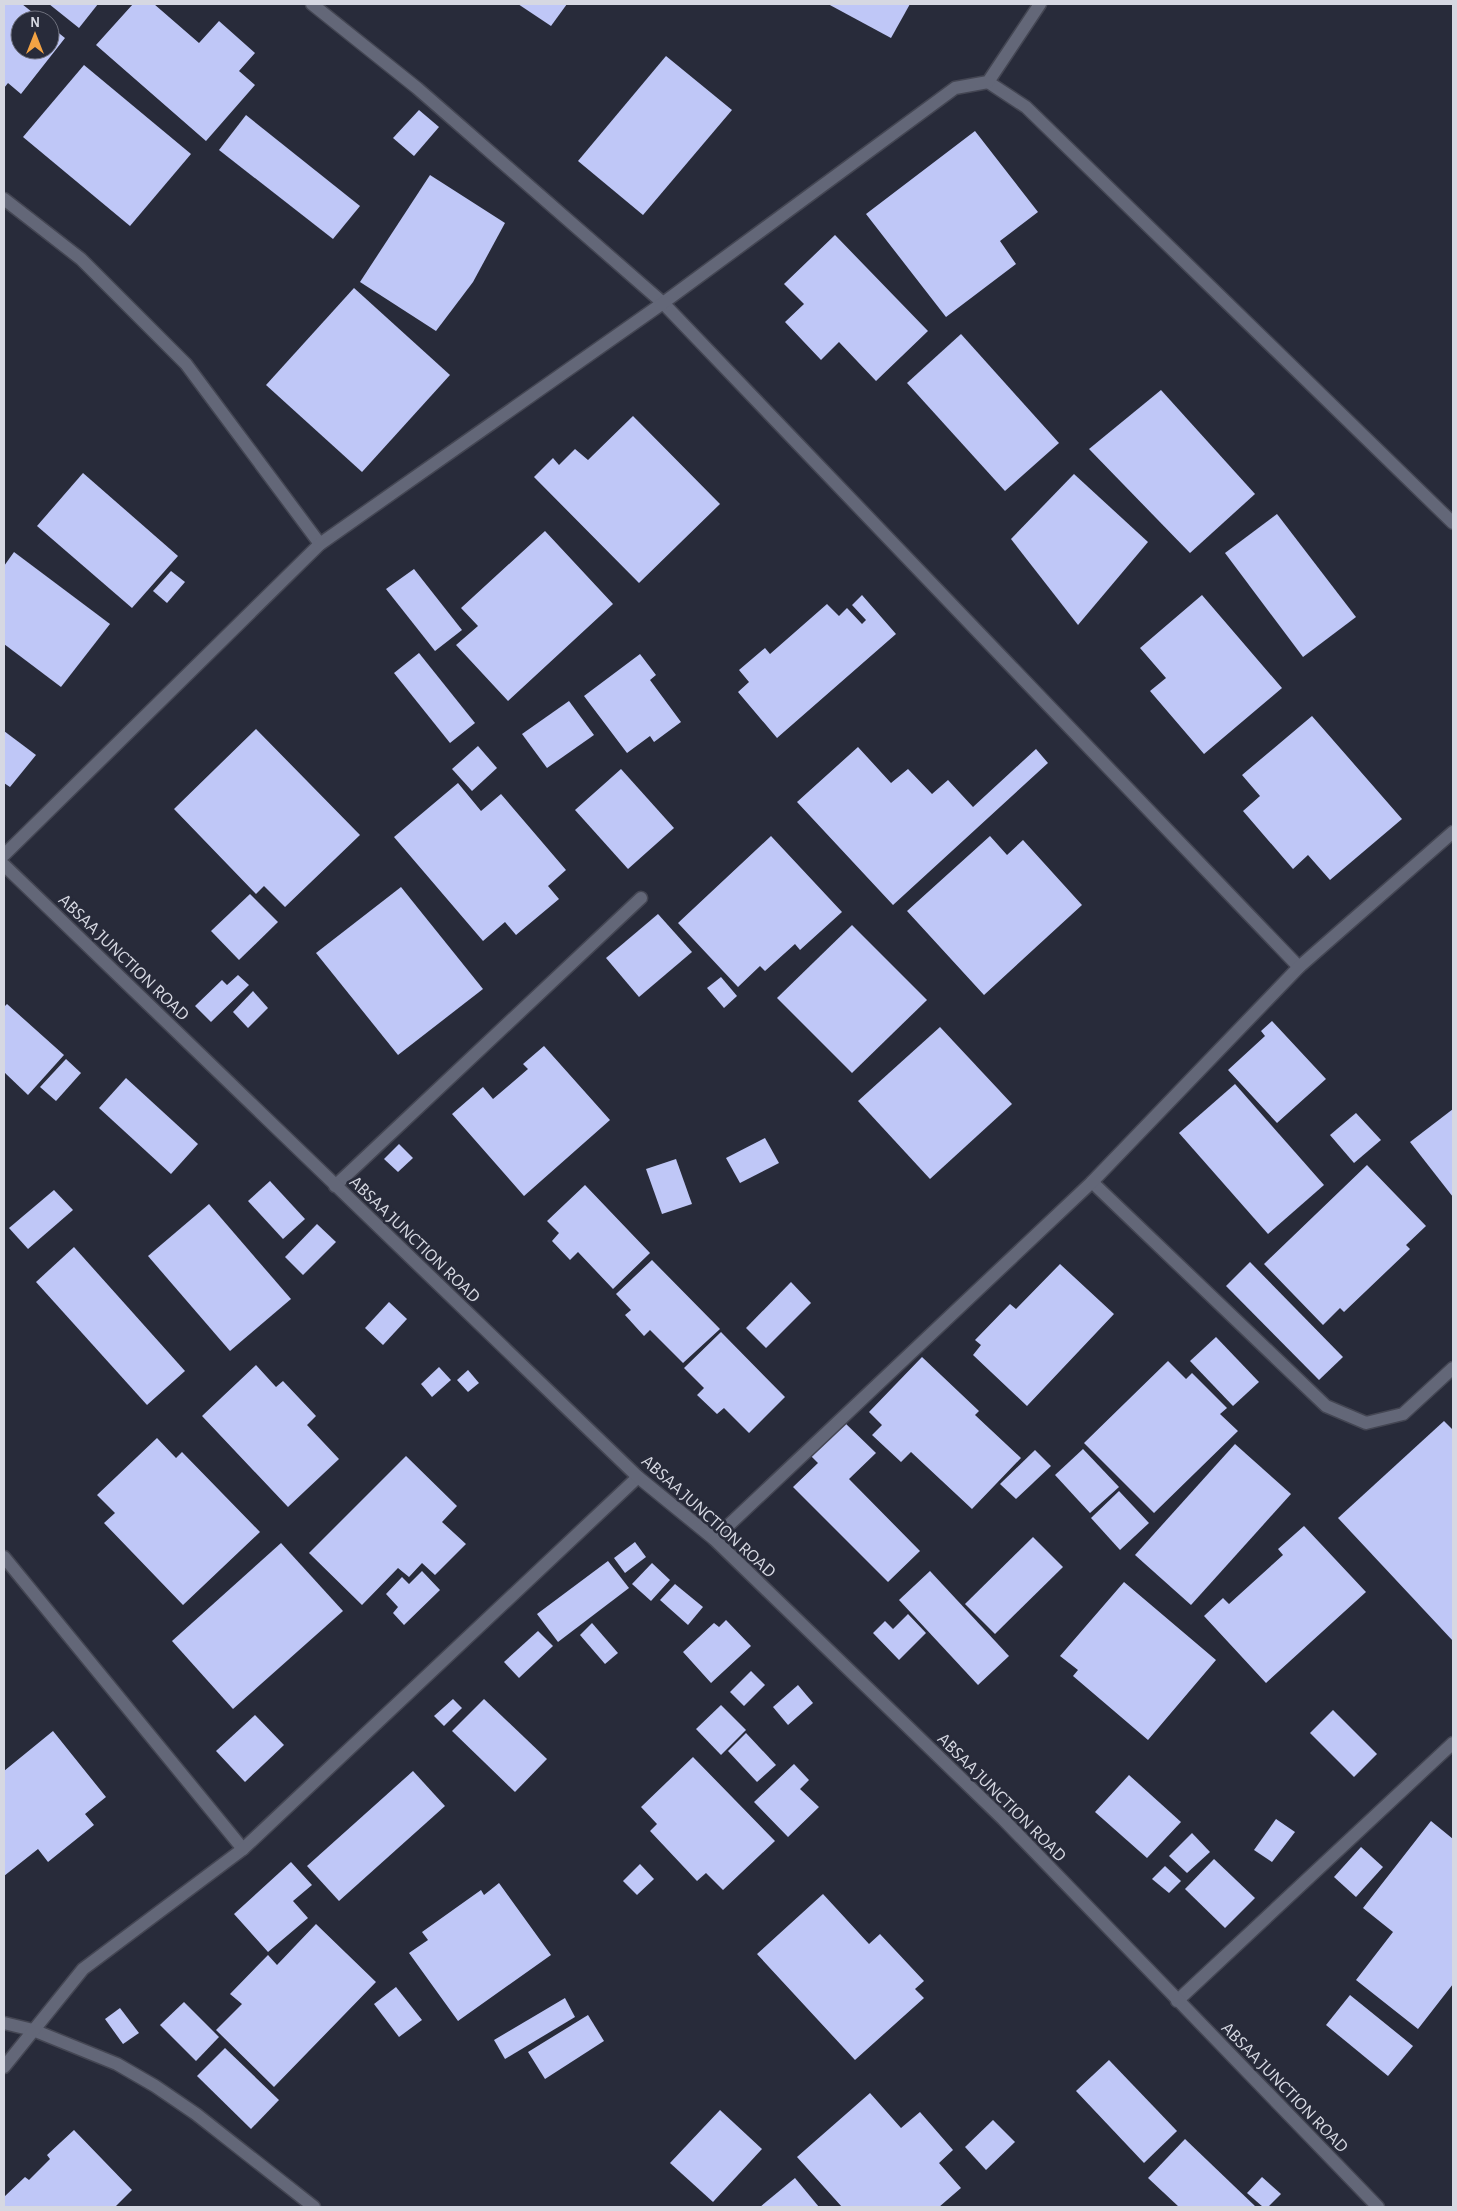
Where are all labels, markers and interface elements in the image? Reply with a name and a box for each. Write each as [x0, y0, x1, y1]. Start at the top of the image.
north arrow [10, 10, 60, 60]
text: N [30, 16, 40, 30]
street label: ABSAA JUNCTION ROAD [55, 891, 192, 1024]
street label: ABSAA JUNCTION ROAD [346, 1173, 483, 1306]
street label: ABSAA JUNCTION ROAD [638, 1452, 779, 1582]
street label: ABSAA JUNCTION ROAD [934, 1730, 1069, 1865]
street label: ABSAA JUNCTION ROAD [1218, 2019, 1351, 2156]

